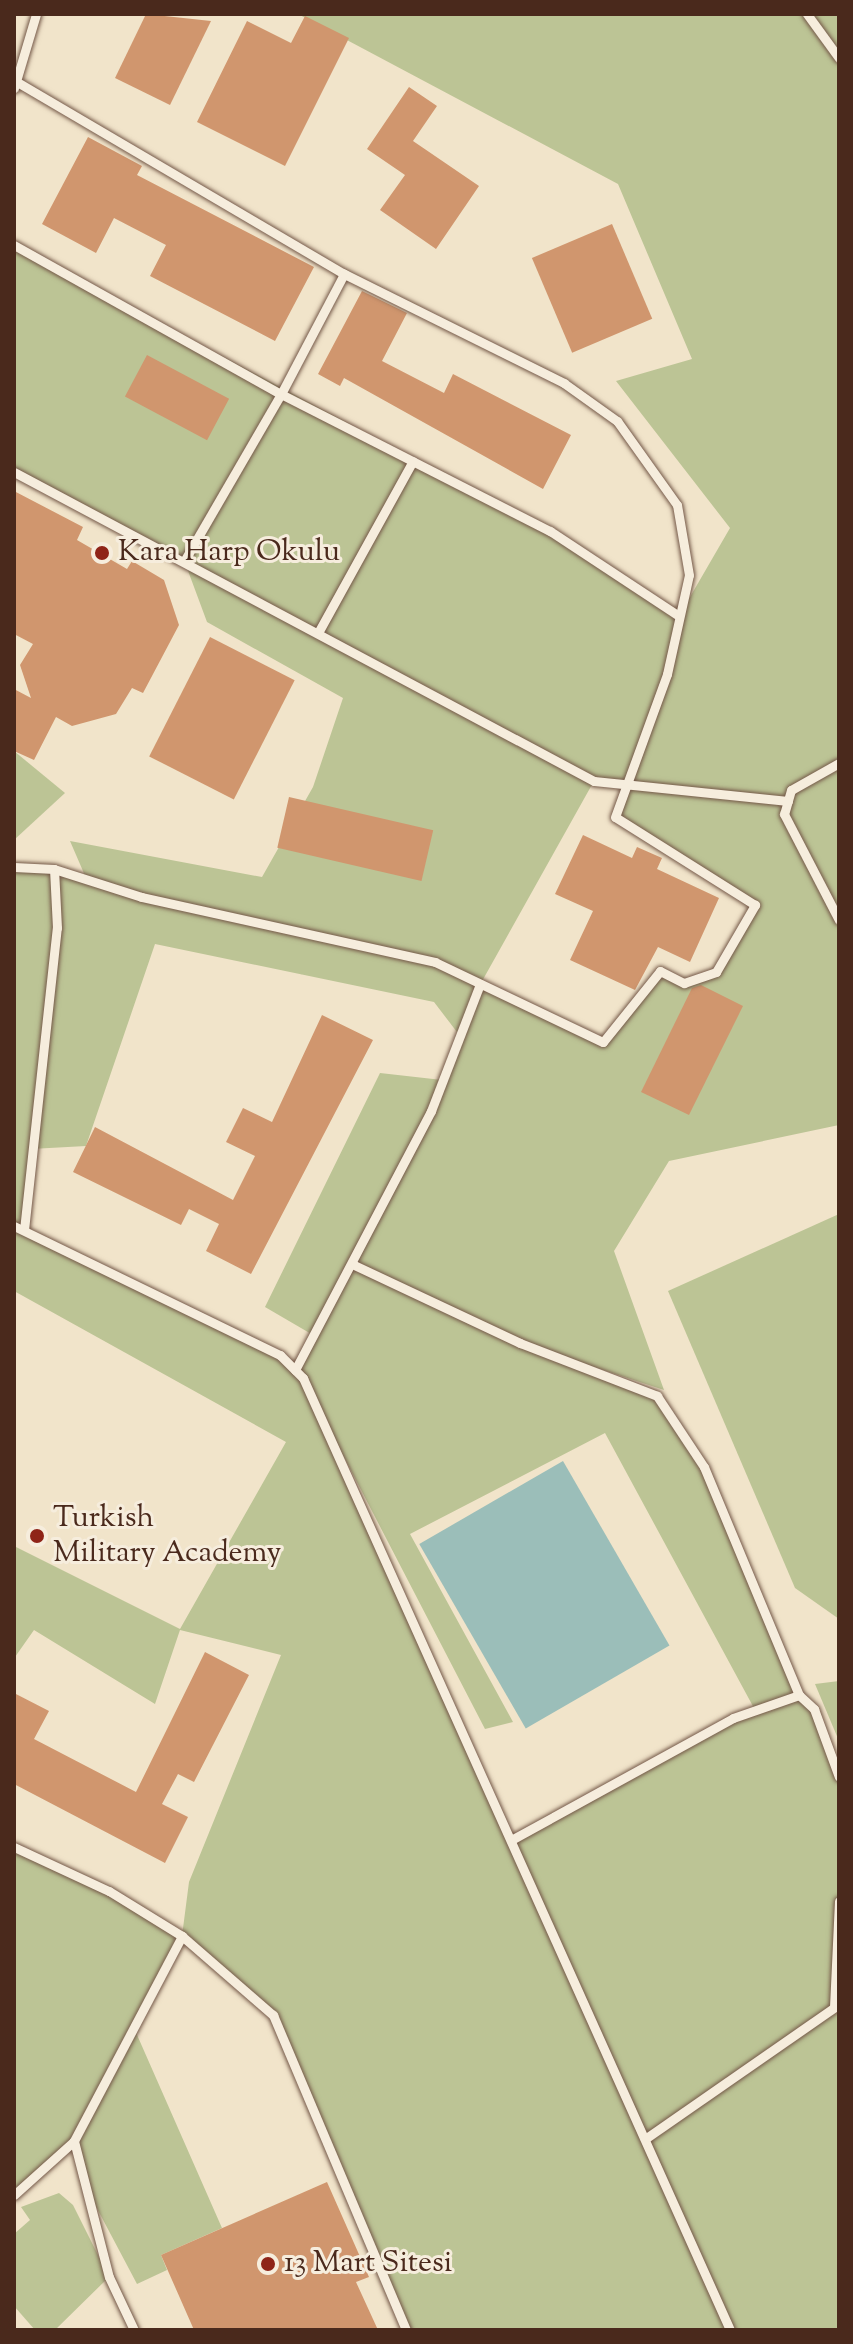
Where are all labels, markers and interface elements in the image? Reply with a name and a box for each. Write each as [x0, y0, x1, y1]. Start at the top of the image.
place label: Kara Harp Okulu [118, 535, 340, 571]
marker: Kara Harp Okulu [93, 544, 111, 562]
place label: Turkish Military Academy [53, 1501, 281, 1572]
marker: Turkish Military Academy [28, 1527, 46, 1545]
place label: 13 Mart Sitesi [284, 2246, 452, 2282]
marker: 13 Mart Sitesi [259, 2255, 277, 2273]

